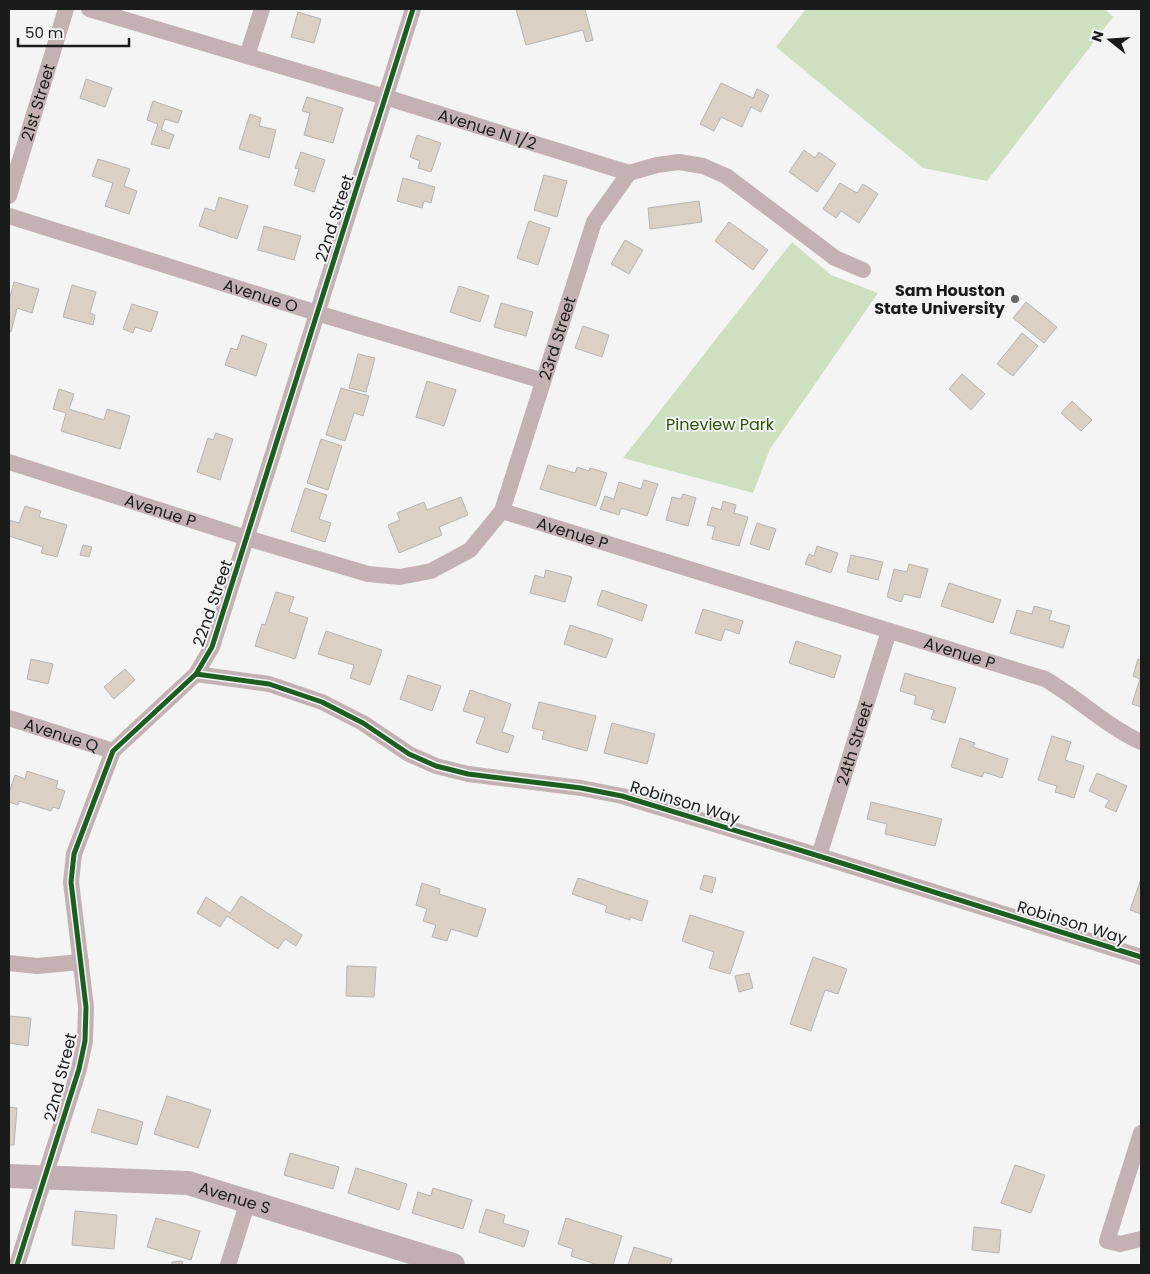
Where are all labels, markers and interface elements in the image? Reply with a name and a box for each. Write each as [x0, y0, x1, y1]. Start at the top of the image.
scale bar [18, 15, 129, 47]
north arrow [1085, 15, 1135, 65]
text: 50 m [25, 22, 63, 43]
text: N [1086, 28, 1109, 44]
street label: 21st Street [15, 61, 61, 144]
street label: Avenue N 1/2 [435, 103, 539, 155]
street label: 22nd Street [310, 171, 359, 265]
street label: Avenue O [220, 273, 301, 318]
place label: Sam Houston State University [874, 279, 1006, 320]
street label: 23rd Street [533, 293, 582, 383]
marker: Sam Houston State University [1009, 293, 1021, 305]
park label: Pineview Park [666, 413, 775, 436]
street label: Avenue P [122, 489, 199, 533]
street label: Avenue P [534, 511, 611, 555]
street label: 22nd Street [187, 556, 238, 650]
street label: Avenue P [921, 631, 998, 675]
street label: 24th Street [831, 699, 878, 788]
street label: Avenue Q [21, 713, 102, 758]
street label: Robinson Way [627, 775, 742, 830]
street label: Robinson Way [1014, 895, 1129, 950]
street label: 22nd Street [38, 1030, 83, 1124]
street label: Avenue S [196, 1176, 273, 1220]

